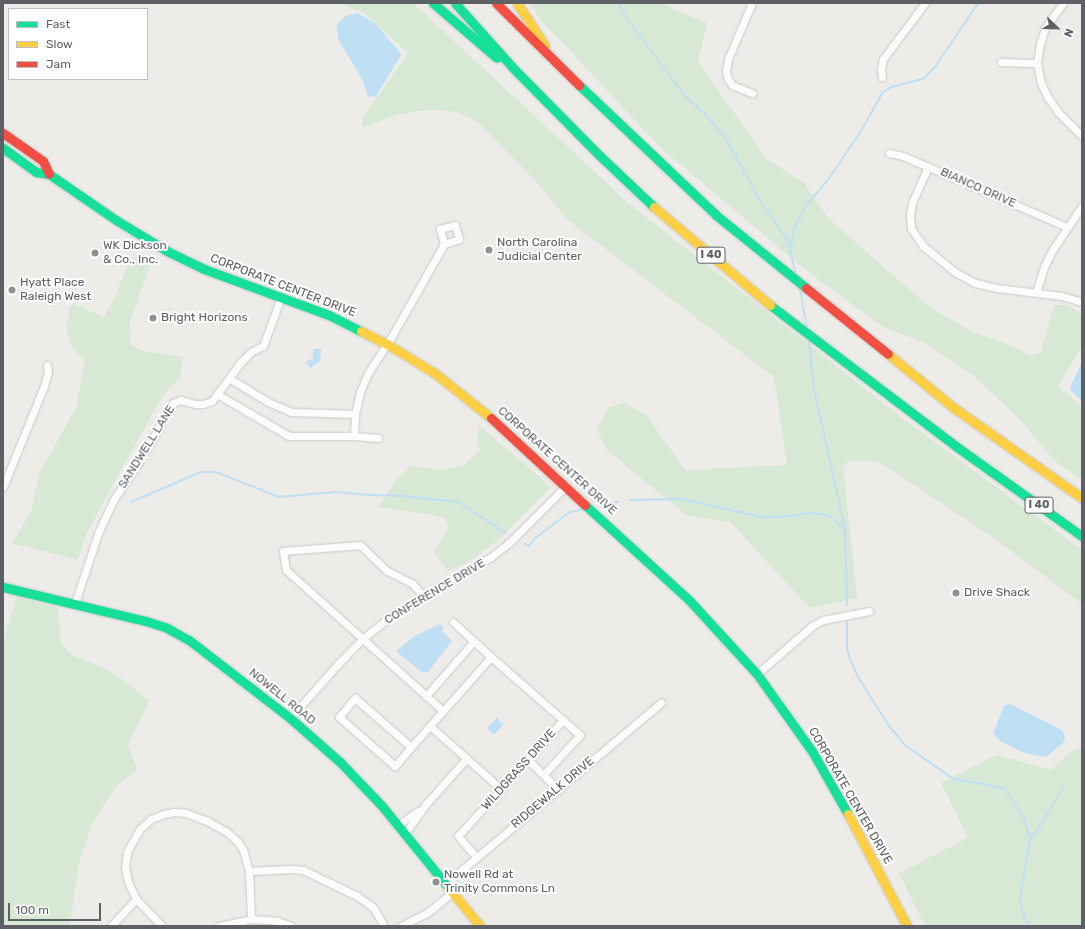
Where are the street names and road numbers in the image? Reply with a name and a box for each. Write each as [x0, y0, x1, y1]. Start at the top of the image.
street label: BIANCO DRIVE [938, 165, 1018, 211]
road number: I 40 [696, 246, 726, 264]
street label: CORPORATE CENTER DRIVE [208, 251, 358, 321]
street label: SANDWELL LANE [116, 403, 178, 491]
street label: CORPORATE CENTER DRIVE [495, 404, 619, 518]
road number: I 40 [1024, 496, 1054, 514]
street label: CONFERENCE DRIVE [382, 556, 488, 628]
street label: NOWELL ROAD [246, 666, 318, 728]
street label: CORPORATE CENTER DRIVE [805, 725, 895, 867]
street label: WILDGRASS DRIVE [479, 726, 559, 814]
street label: RIDGEWALK DRIVE [509, 754, 597, 832]

